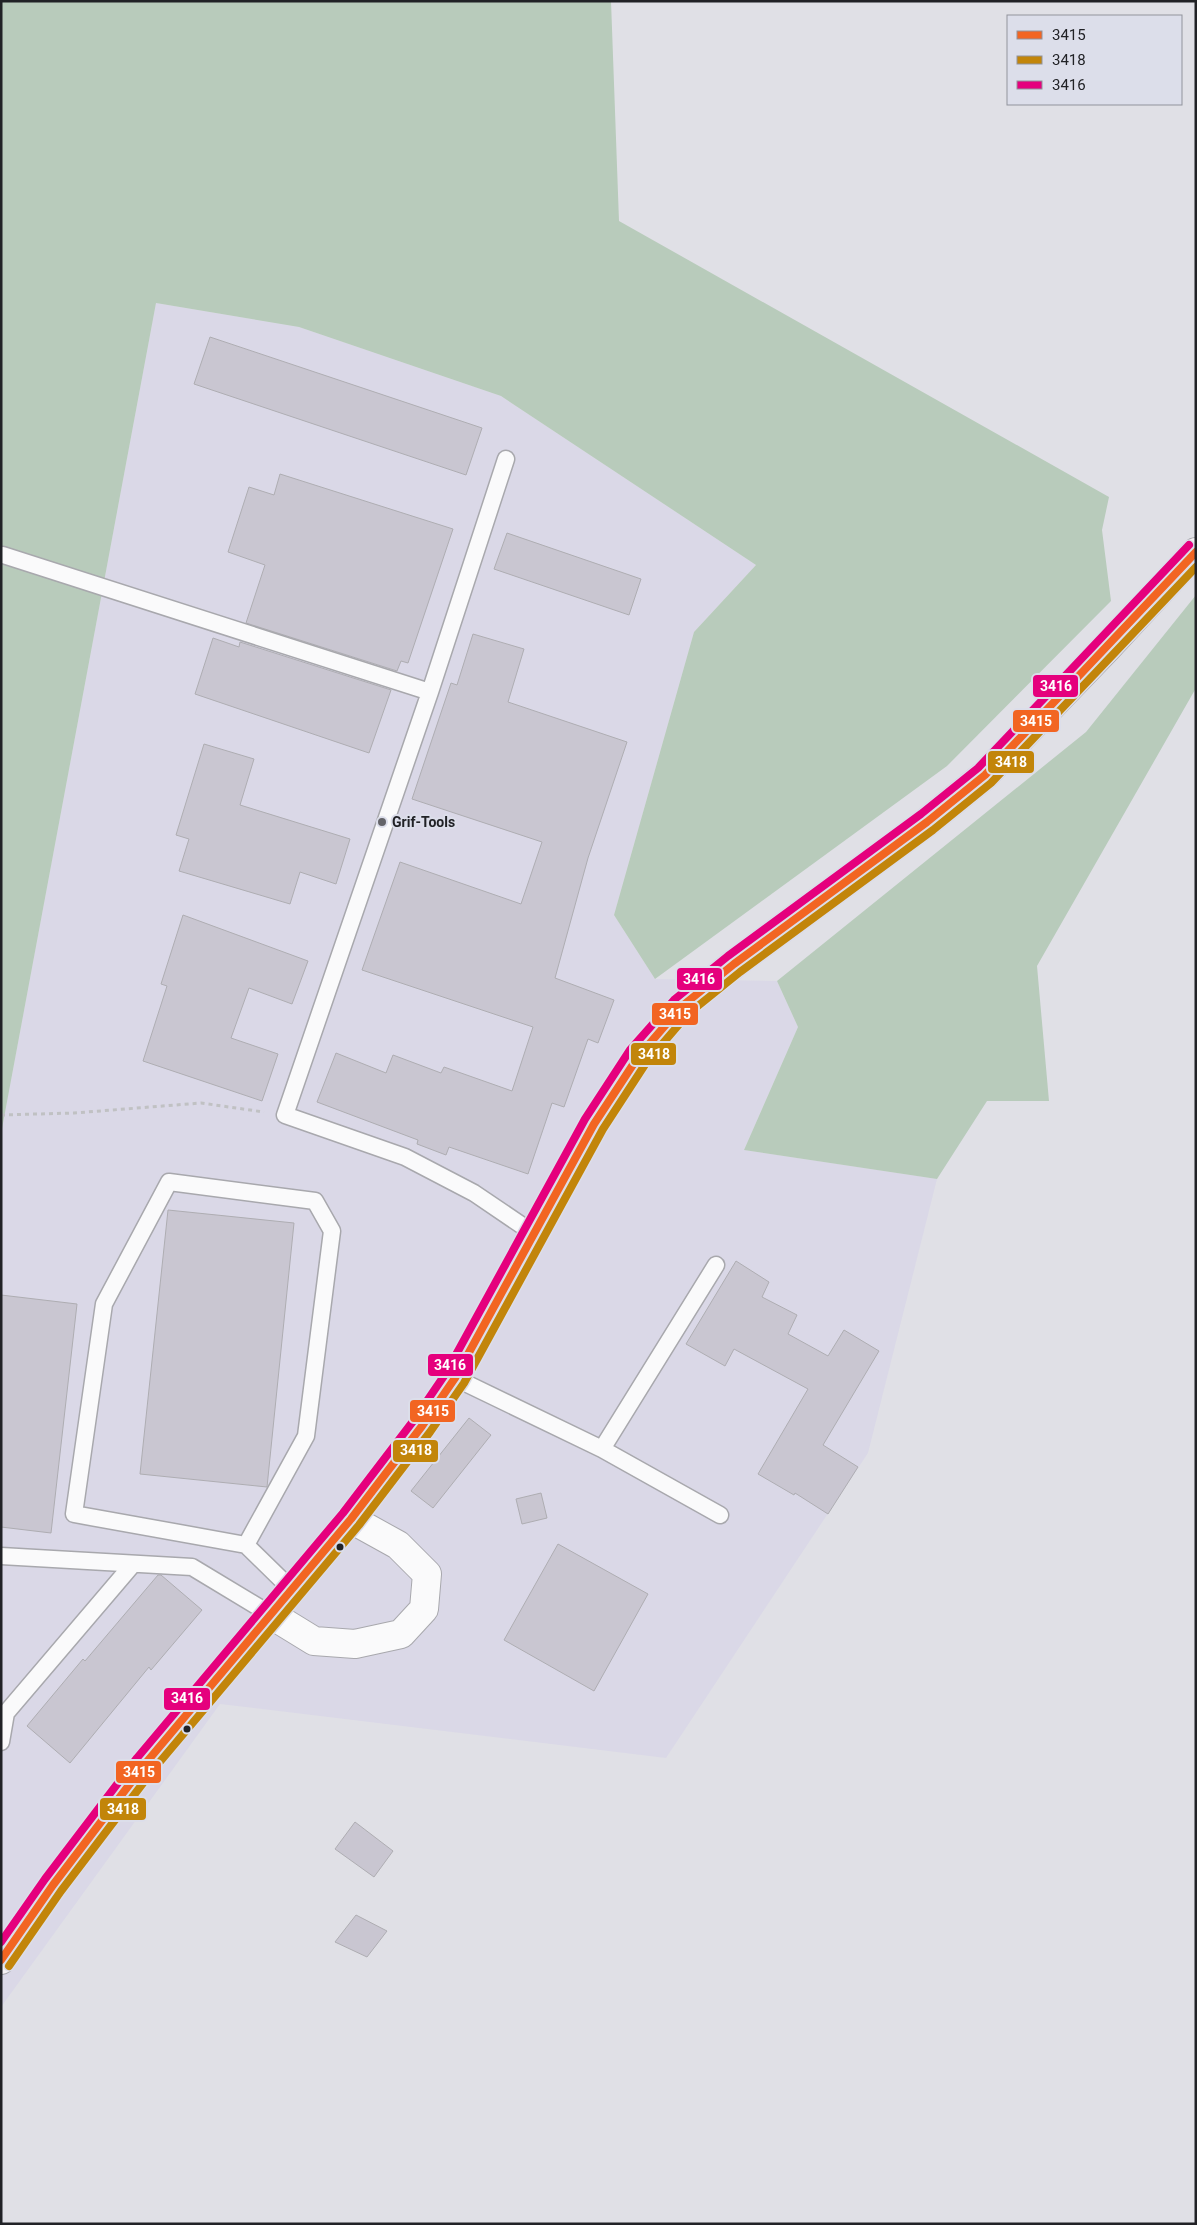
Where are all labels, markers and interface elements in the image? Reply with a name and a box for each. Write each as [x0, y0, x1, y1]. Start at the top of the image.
legend [1007, 15, 1182, 105]
text: 3415 [1052, 26, 1086, 44]
text: 3418 [1052, 51, 1086, 69]
text: 3416 [1052, 76, 1086, 94]
line badge: 3416 [1032, 674, 1079, 698]
text: 3416 [1040, 678, 1072, 694]
line badge: 3415 [1012, 709, 1060, 733]
text: 3415 [1020, 713, 1052, 729]
line badge: 3418 [987, 750, 1035, 774]
text: 3418 [995, 754, 1027, 770]
place label: Grif-Tools [392, 814, 455, 830]
marker: Grif-Tools [376, 816, 388, 828]
line badge: 3416 [676, 967, 723, 991]
text: 3416 [683, 971, 715, 987]
line badge: 3415 [651, 1002, 699, 1026]
text: 3415 [659, 1006, 691, 1022]
line badge: 3418 [630, 1042, 677, 1066]
text: 3418 [638, 1046, 670, 1062]
line badge: 3416 [427, 1353, 474, 1377]
text: 3416 [434, 1357, 466, 1373]
line badge: 3415 [409, 1399, 456, 1423]
text: 3415 [417, 1403, 449, 1419]
line badge: 3418 [392, 1439, 439, 1463]
text: 3418 [400, 1442, 432, 1458]
unlabelled marker [335, 1542, 345, 1552]
line badge: 3416 [163, 1687, 211, 1711]
text: 3416 [171, 1690, 203, 1706]
unlabelled marker [182, 1724, 192, 1734]
line badge: 3415 [115, 1760, 162, 1784]
text: 3415 [123, 1764, 155, 1780]
line badge: 3418 [99, 1797, 147, 1821]
text: 3418 [107, 1801, 139, 1817]

